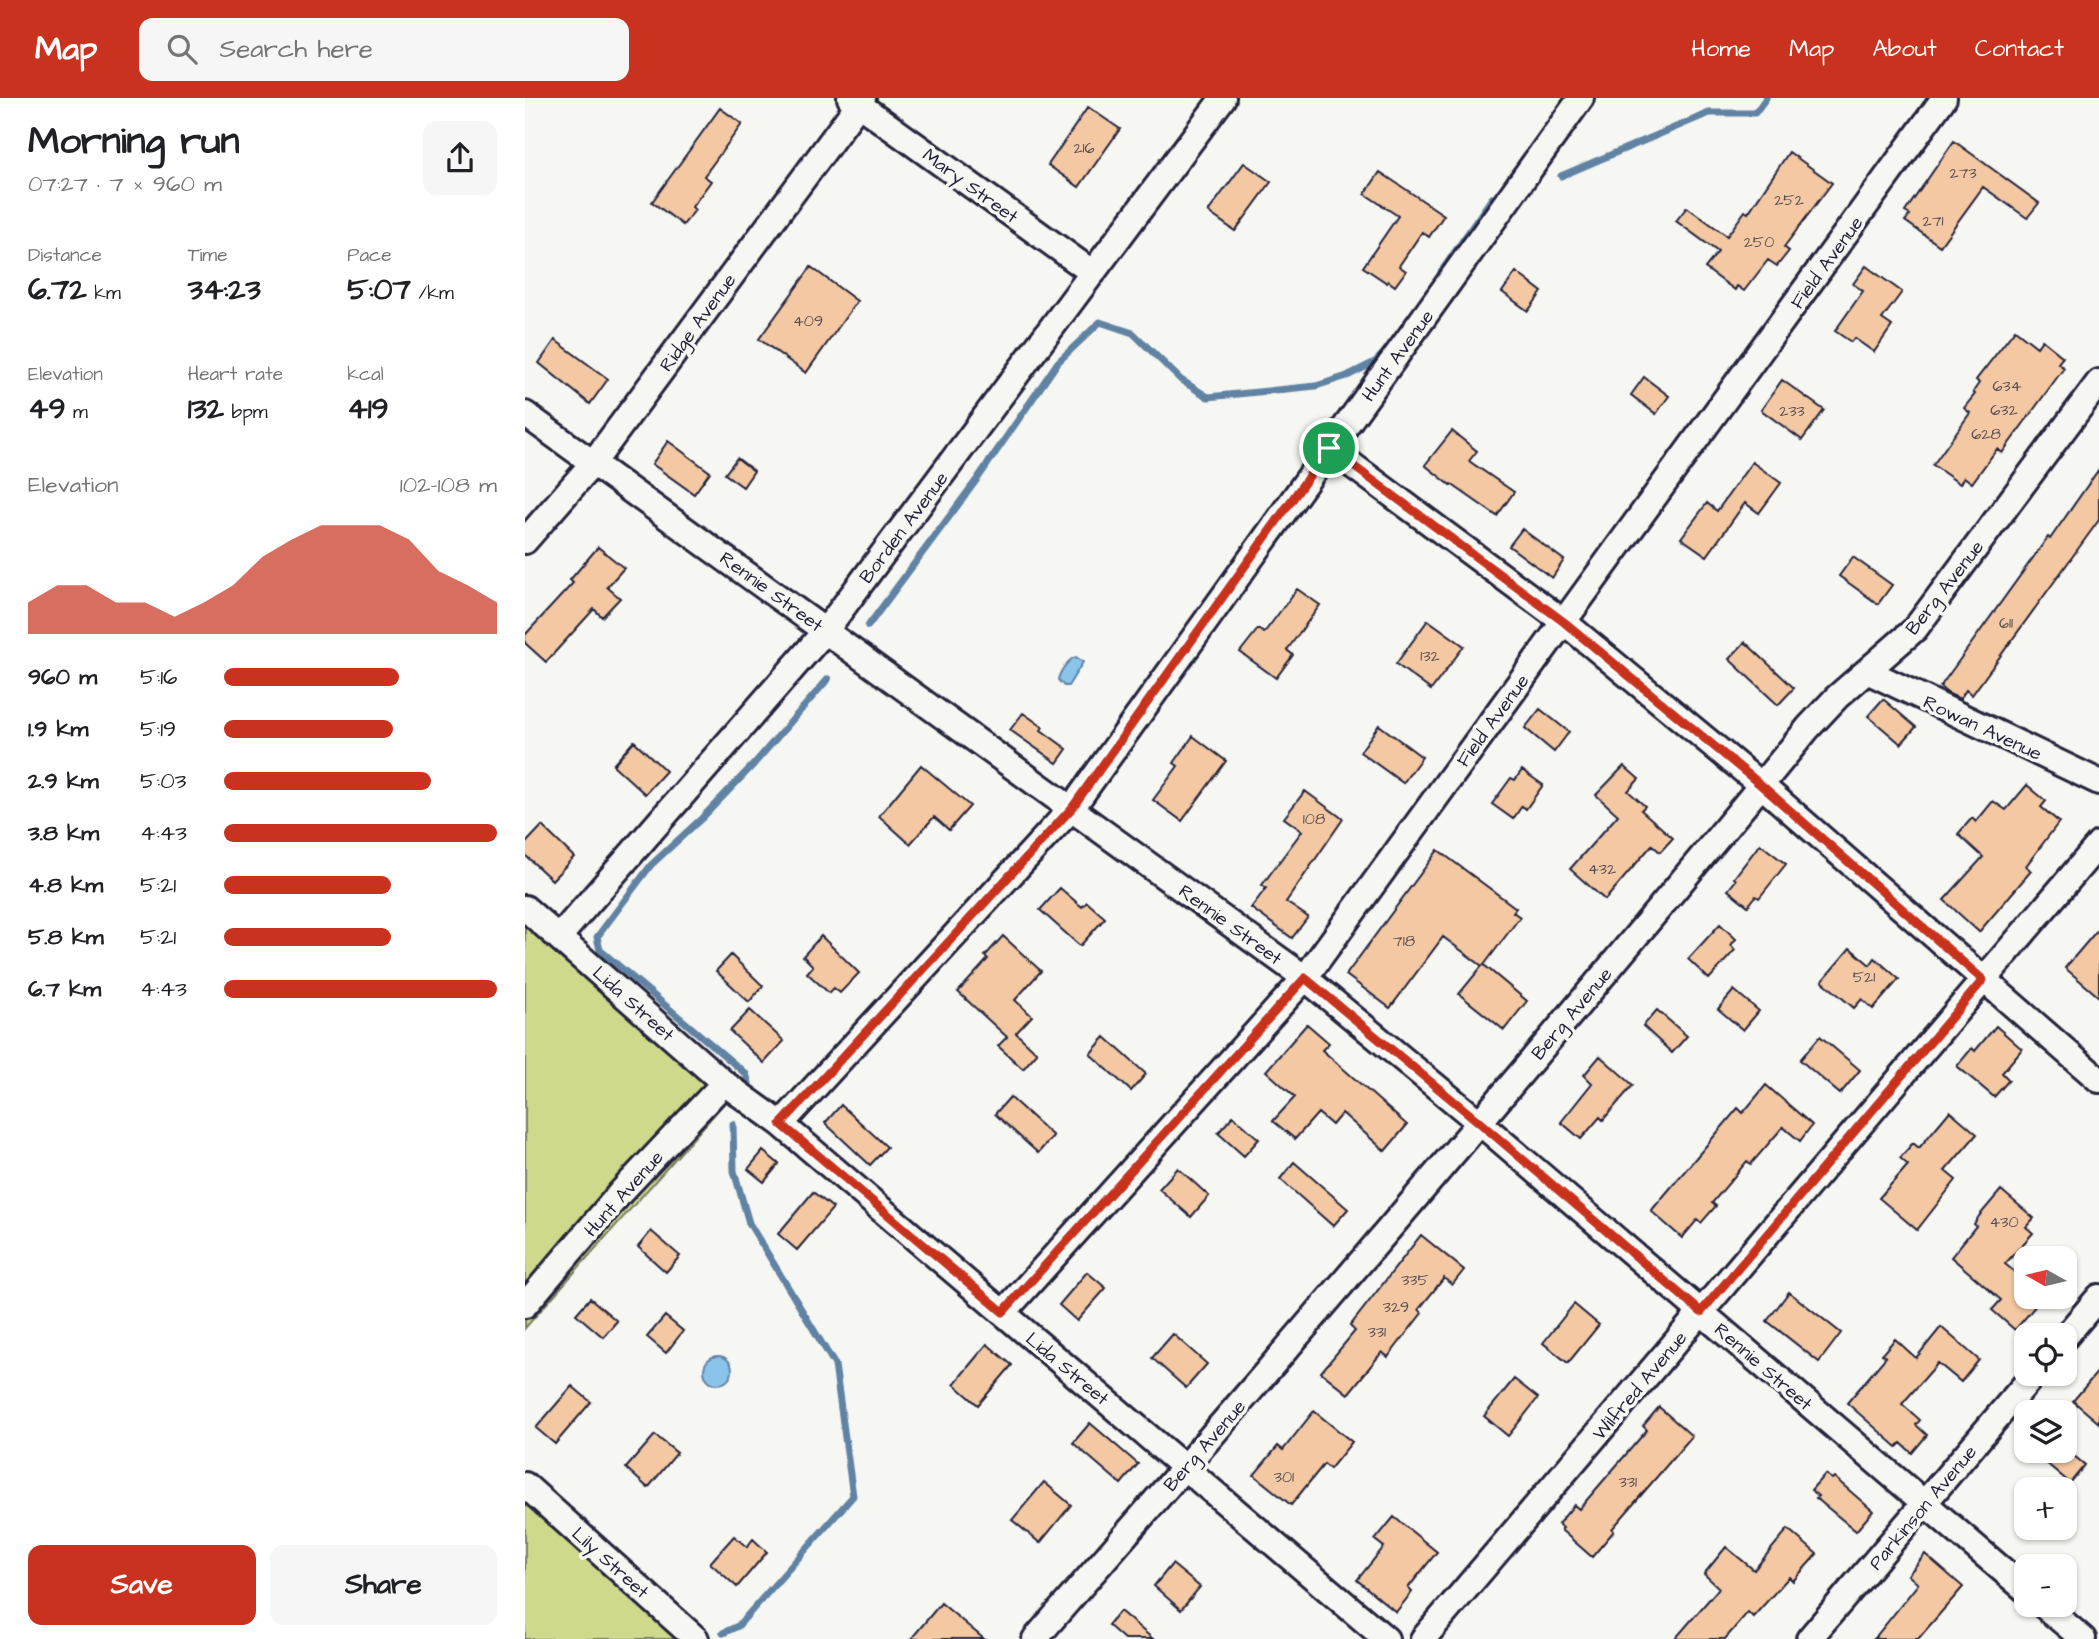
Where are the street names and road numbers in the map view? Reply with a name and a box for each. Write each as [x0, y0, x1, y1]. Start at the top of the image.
street label: Mary Street [916, 142, 1024, 231]
street label: Field Avenue [1784, 211, 1870, 315]
street label: Ridge Avenue [653, 268, 744, 378]
street label: Hunt Avenue [1356, 304, 1441, 407]
street label: Borden Avenue [853, 466, 955, 589]
street label: Berg Avenue [1900, 535, 1992, 642]
street label: Rennie Street [714, 545, 829, 639]
street label: Field Avenue [1450, 669, 1536, 773]
street label: Rowan Avenue [1919, 689, 2046, 768]
street label: Rennie Street [1173, 878, 1288, 972]
street label: Lida Street [586, 960, 680, 1048]
street label: Berg Avenue [1525, 962, 1620, 1067]
street label: Hunt Avenue [578, 1145, 670, 1243]
street label: Rennie Street [1708, 1317, 1818, 1418]
street label: Lida Street [1019, 1326, 1115, 1412]
street label: Wilfred Avenue [1586, 1326, 1694, 1446]
street label: Berg Avenue [1158, 1394, 1253, 1498]
street label: Parkinson Avenue [1863, 1440, 1983, 1576]
street label: Lily Street [565, 1521, 655, 1606]

